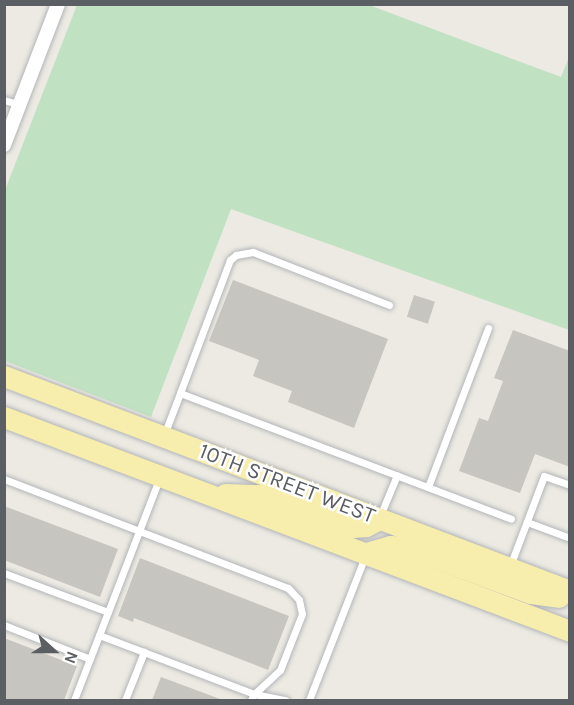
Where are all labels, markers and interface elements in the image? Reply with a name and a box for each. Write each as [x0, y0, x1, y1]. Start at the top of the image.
street label: 10TH STREET WEST [195, 438, 379, 530]
north arrow [24, 621, 84, 681]
text: N [60, 649, 82, 666]

